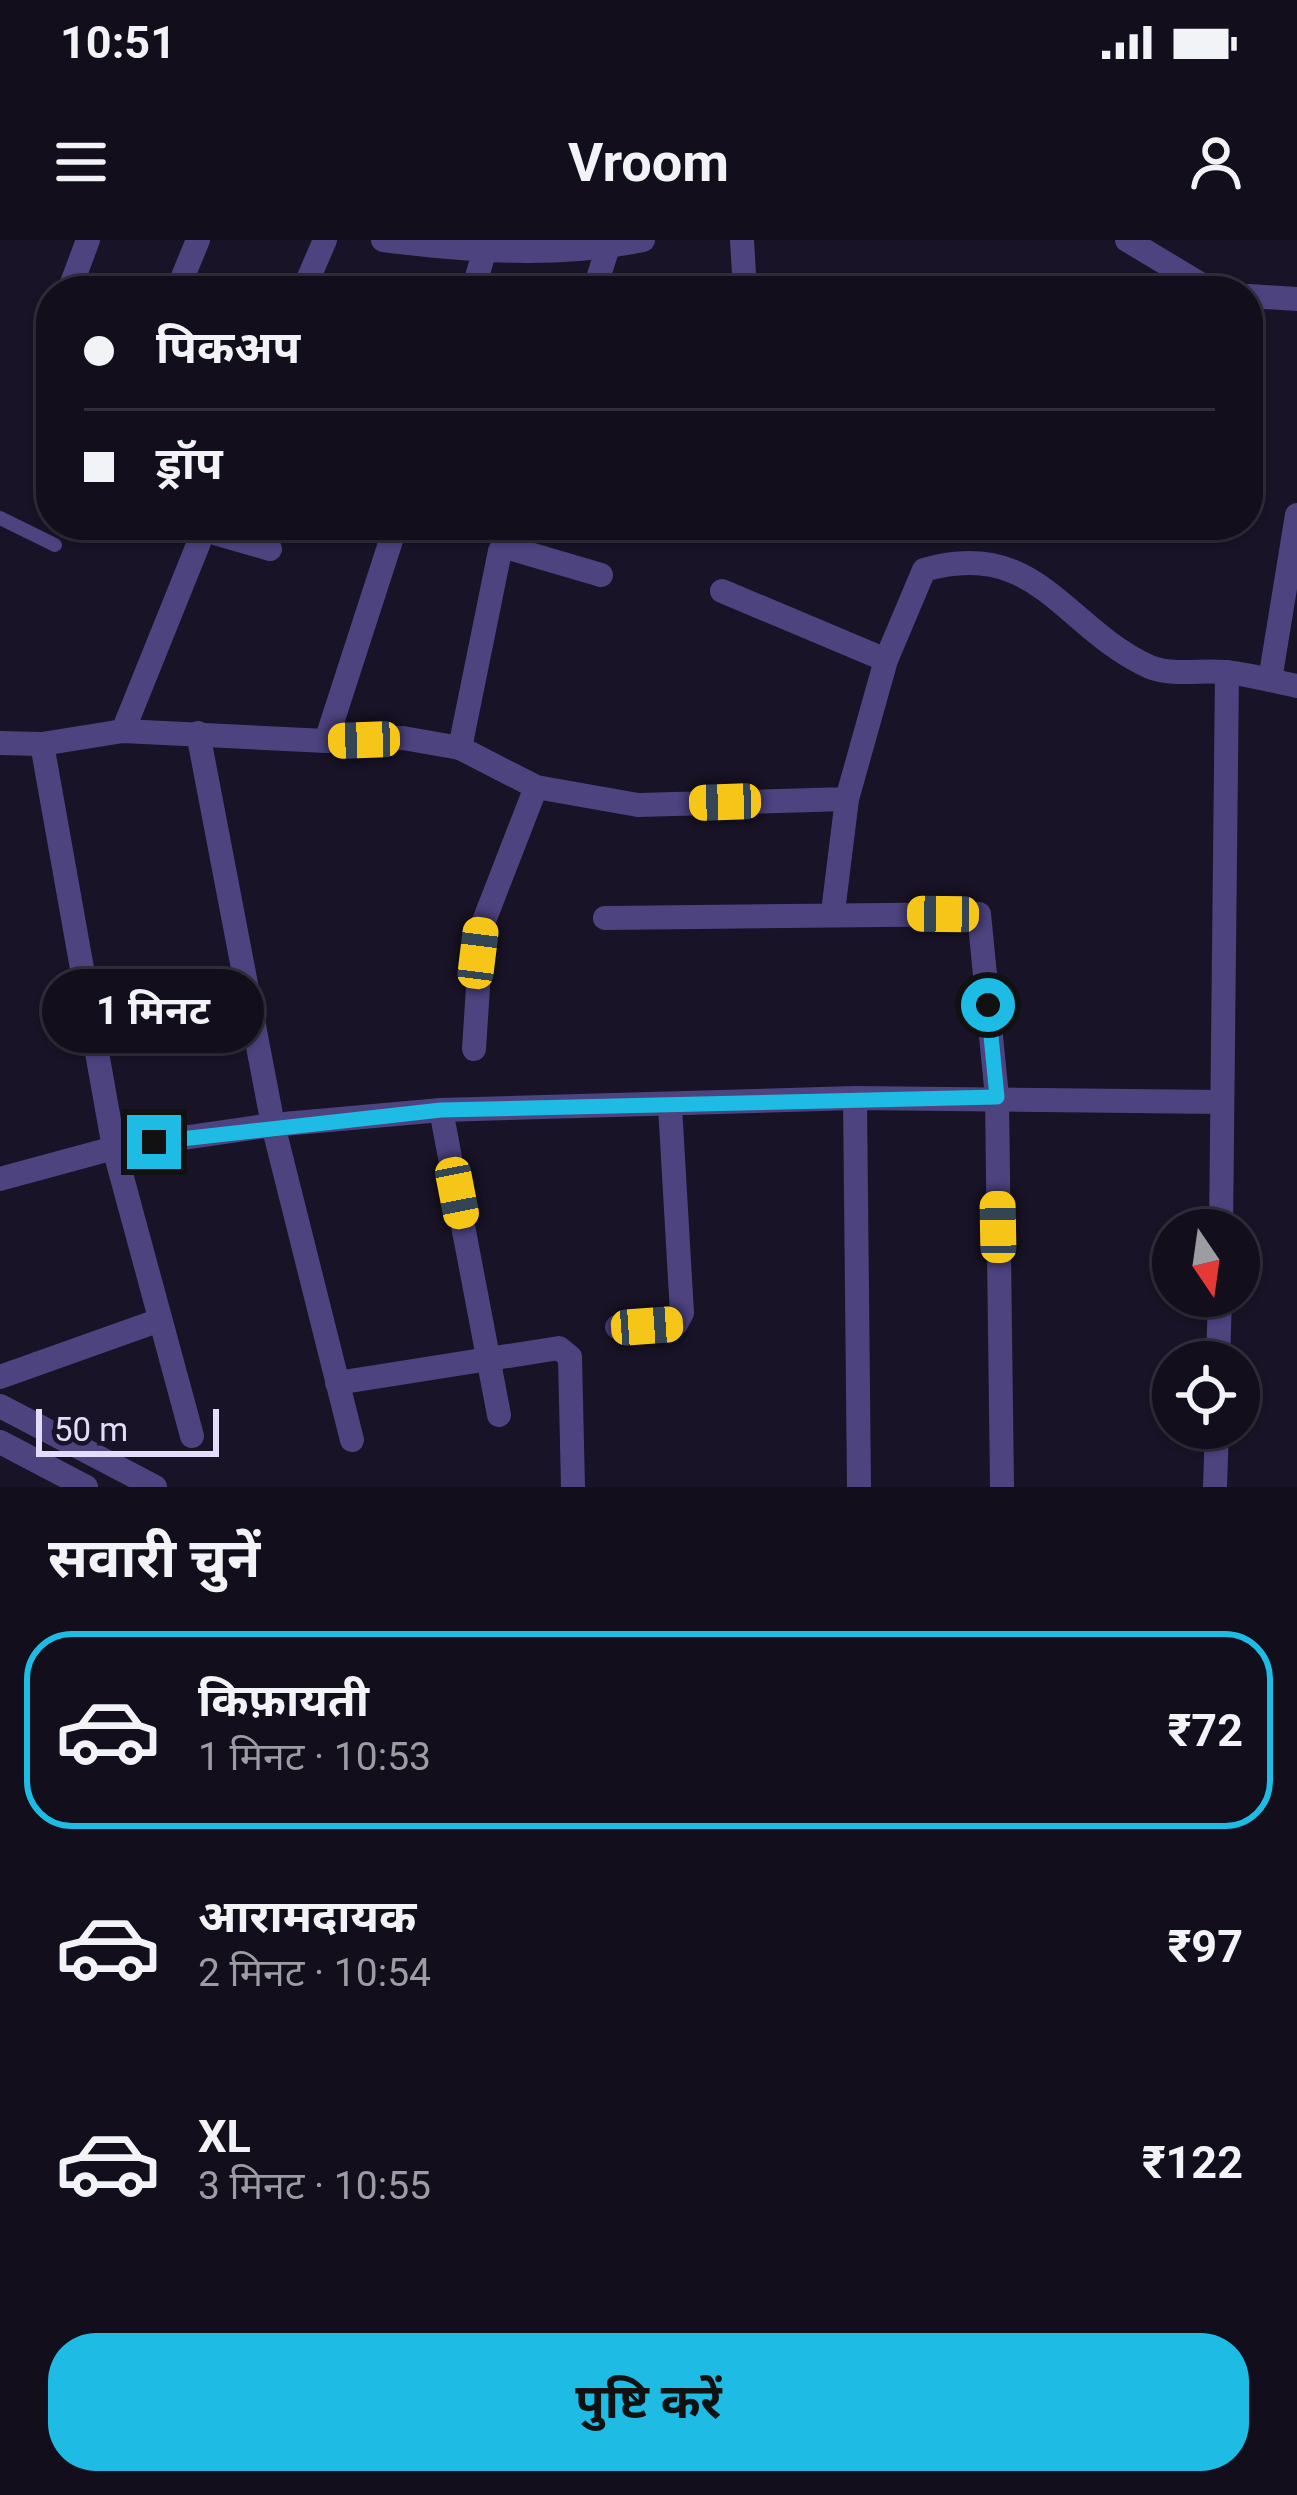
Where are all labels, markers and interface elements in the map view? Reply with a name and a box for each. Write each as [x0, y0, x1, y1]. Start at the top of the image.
text: 10:51 [60, 16, 176, 69]
icon: menu [48, 129, 114, 195]
icon: person [1183, 129, 1249, 195]
text: Vroom [568, 131, 729, 194]
text: पिकअप [156, 321, 300, 374]
text: ड्रॉप [156, 437, 223, 490]
car [327, 721, 401, 759]
car [688, 783, 762, 821]
car [907, 895, 979, 933]
car [456, 915, 500, 991]
callout: 1 मिनट [43, 968, 265, 1052]
route start [961, 978, 1015, 1032]
text: 1 मिनट [96, 988, 210, 1034]
route end [127, 1115, 181, 1169]
car [432, 1154, 482, 1232]
car [979, 1191, 1017, 1263]
north arrow [1152, 1209, 1260, 1317]
map controls [1152, 1209, 1260, 1449]
car [610, 1306, 684, 1346]
button: locate [1152, 1341, 1260, 1449]
scale bar [36, 1403, 219, 1456]
text: 50 m [54, 1410, 128, 1449]
text: सवारी चुनें [48, 1527, 260, 1590]
text: किफ़ायती [198, 1674, 369, 1727]
icon: car [54, 1676, 162, 1784]
text: ₹72 [1168, 1704, 1243, 1757]
text: 1 मिनट · 10:53 [198, 1734, 431, 1780]
text: आरामदायक [198, 1890, 416, 1943]
icon: car [54, 1892, 162, 2000]
text: ₹97 [1168, 1920, 1243, 1973]
text: 2 मिनट · 10:54 [198, 1950, 431, 1996]
icon: car [54, 2108, 162, 2216]
text: XL [198, 2110, 251, 2163]
text: ₹122 [1142, 2136, 1243, 2189]
text: 3 मिनट · 10:55 [198, 2163, 431, 2209]
button: पुष्टि करें [48, 2333, 1249, 2471]

